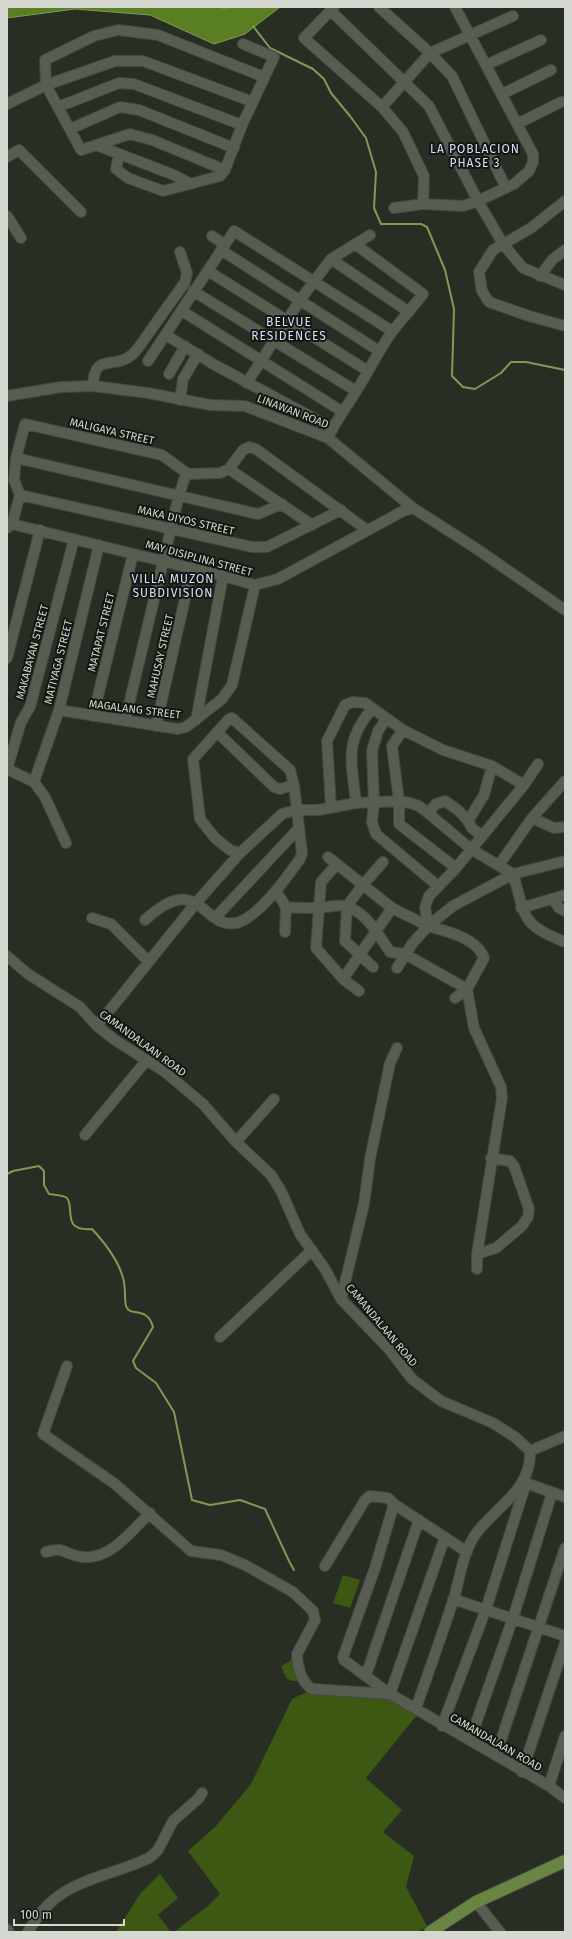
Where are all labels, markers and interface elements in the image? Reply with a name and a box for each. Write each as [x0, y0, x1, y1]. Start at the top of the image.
district label: LA POBLACION PHASE 3 [430, 142, 520, 170]
district label: BELVUE RESIDENCES [251, 315, 327, 343]
street label: LINAWAN ROAD [255, 392, 331, 431]
street label: MALIGAYA STREET [68, 415, 156, 448]
street label: MAKA DIYOS STREET [136, 503, 236, 538]
street label: MAY DISIPLINA STREET [144, 538, 254, 579]
district label: VILLA MUZON SUBDIVISION [132, 572, 214, 600]
street label: MATAPAT STREET [85, 591, 118, 673]
street label: MAKABAYAN STREET [14, 603, 52, 701]
street label: MAHUSAY STREET [145, 613, 177, 699]
street label: MATIYAGA STREET [42, 618, 75, 706]
street label: MAGALANG STREET [88, 697, 182, 722]
street label: CAMANDALAAN ROAD [97, 1008, 189, 1079]
street label: CAMANDALAAN ROAD [343, 1281, 420, 1369]
street label: CAMANDALAAN ROAD [447, 1711, 544, 1774]
scale bar [14, 1901, 124, 1927]
text: 100 m [20, 1908, 52, 1922]

